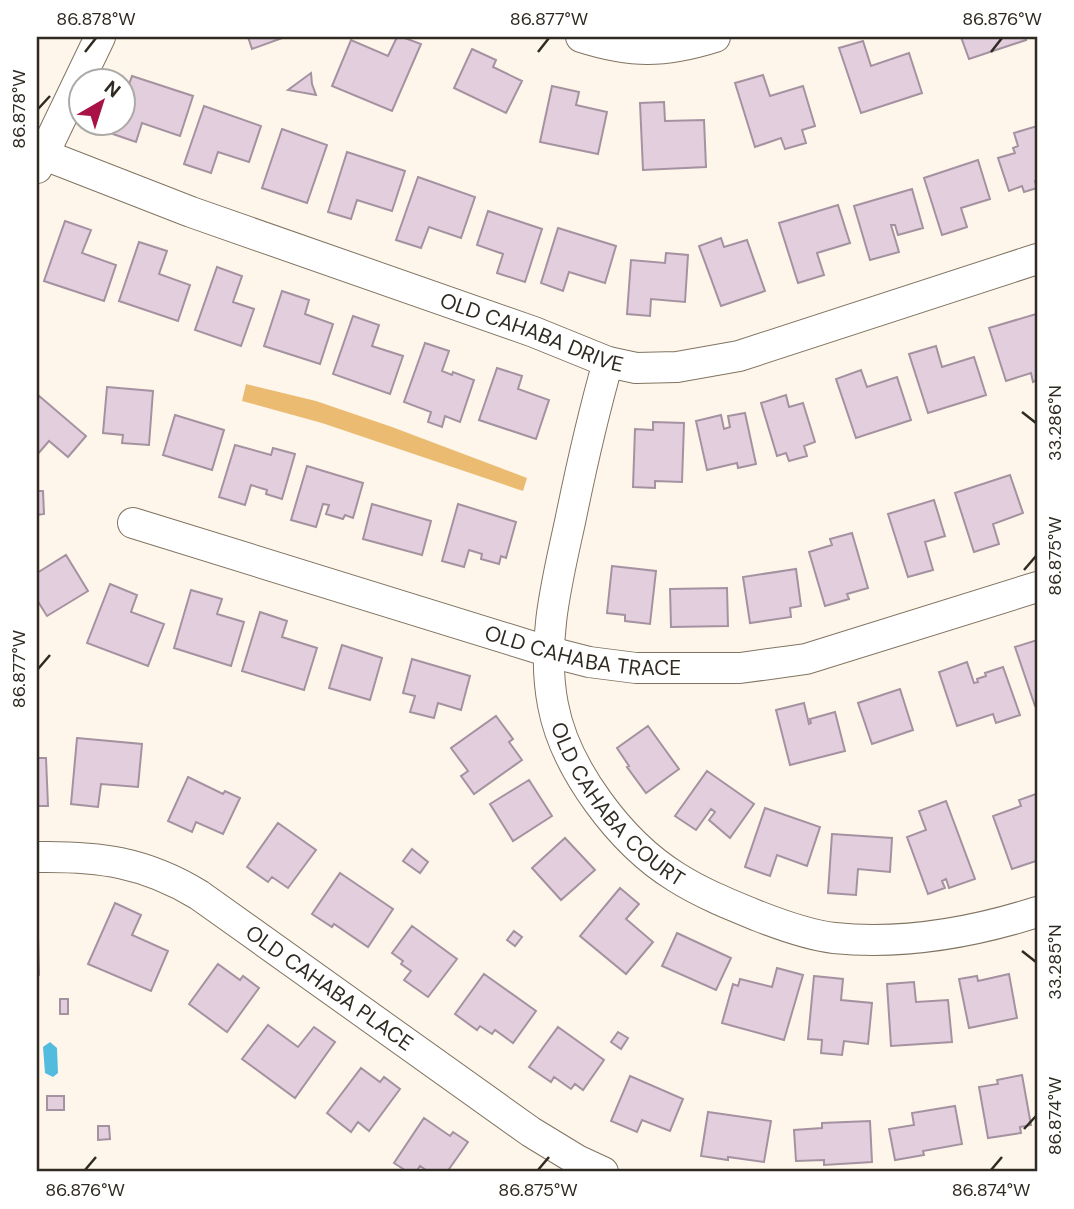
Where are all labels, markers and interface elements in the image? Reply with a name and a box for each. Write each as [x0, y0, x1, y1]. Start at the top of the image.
text: 86.878°W [56, 7, 136, 31]
text: 86.877°W [510, 7, 588, 31]
text: 86.876°W [962, 7, 1042, 31]
north arrow [66, 66, 136, 136]
text: 86.878°W [7, 69, 31, 149]
text: N [99, 75, 126, 103]
street label: OLD CAHABA DRIVE [436, 286, 626, 379]
text: 33.286°N [1043, 385, 1067, 461]
text: 86.875°W [1043, 516, 1067, 596]
street label: OLD CAHABA TRACE [481, 619, 681, 683]
text: 86.877°W [7, 630, 31, 708]
street label: OLD CAHABA COURT [544, 718, 690, 893]
street label: OLD CAHABA PLACE [240, 919, 419, 1057]
text: 33.285°N [1043, 924, 1067, 1000]
text: 86.874°W [1043, 1077, 1067, 1155]
text: 86.876°W [45, 1178, 125, 1202]
text: 86.875°W [498, 1178, 578, 1202]
text: 86.874°W [952, 1178, 1030, 1202]

